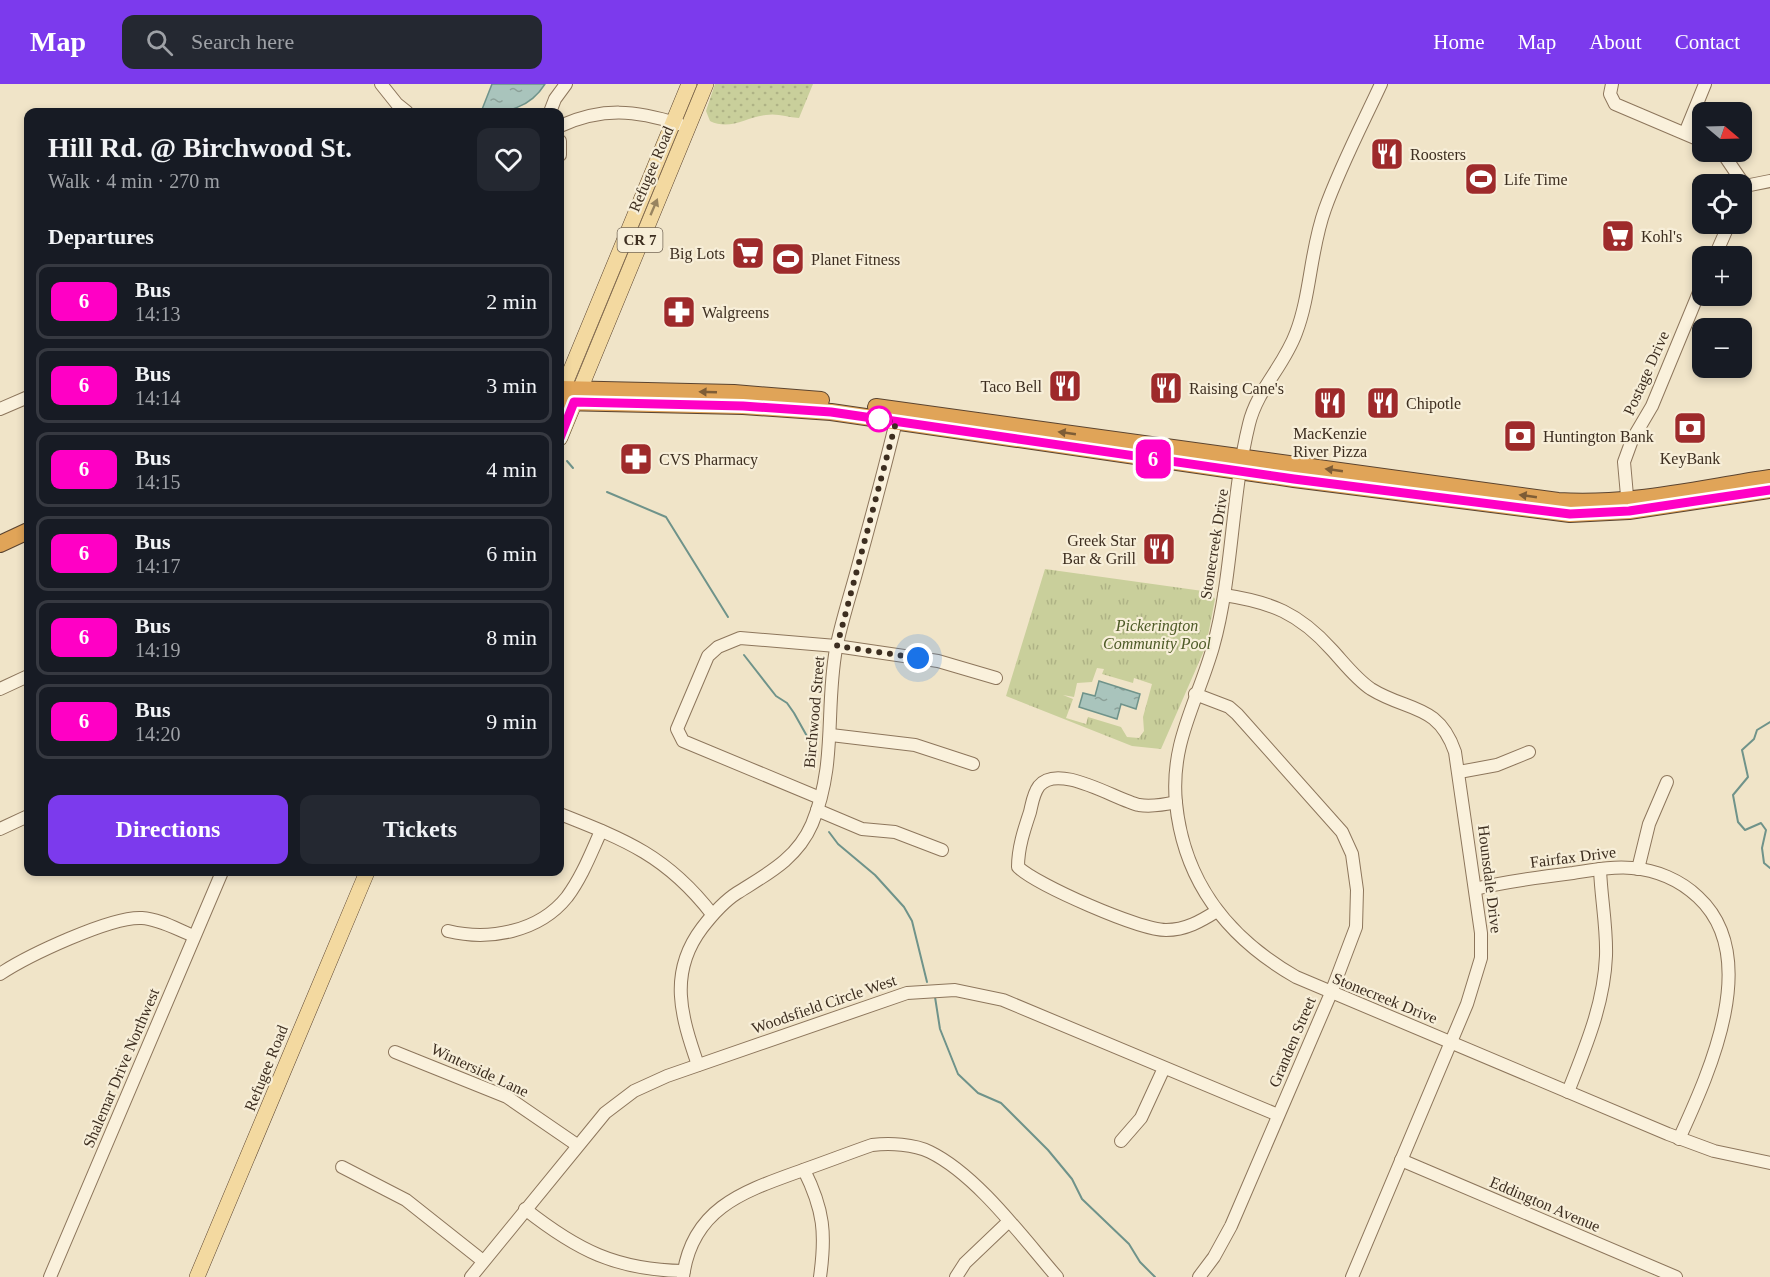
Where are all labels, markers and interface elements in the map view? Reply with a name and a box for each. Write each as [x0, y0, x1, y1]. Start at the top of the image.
search box [122, 15, 542, 69]
text: Map [30, 26, 86, 57]
icon: search [143, 26, 176, 59]
text: Search here [191, 29, 294, 54]
text: Home [1433, 30, 1485, 54]
text: Map [1518, 30, 1556, 54]
text: About [1589, 30, 1642, 54]
text: Contact [1675, 30, 1740, 54]
north arrow [1692, 102, 1752, 162]
map controls [1692, 102, 1752, 378]
street label: Refugee Road [625, 124, 678, 215]
button: heart [477, 128, 540, 191]
text: Hill Rd. @ Birchwood St. [48, 132, 352, 163]
restaurant icon: Roosters [1369, 136, 1405, 172]
place label: Roosters [1410, 146, 1466, 163]
sports icon: Life Time [1463, 161, 1499, 197]
text: Walk · 4 min · 270 m [48, 170, 220, 192]
place label: Life Time [1504, 171, 1568, 188]
button: locate [1692, 174, 1752, 234]
one-way arrow [649, 197, 659, 215]
supermarket icon: Kohl's [1600, 218, 1636, 254]
text: Departures [48, 224, 154, 249]
road number: CR 7 [618, 228, 662, 252]
place label: Kohl's [1641, 228, 1682, 245]
supermarket icon: Big Lots [730, 235, 766, 271]
sports icon: Planet Fitness [770, 241, 806, 277]
place label: Big Lots [669, 245, 725, 263]
button: + [1692, 246, 1752, 306]
place label: Planet Fitness [811, 251, 900, 268]
text: Bus [135, 277, 170, 302]
text: 6 [79, 289, 89, 313]
text: 2 min [486, 289, 537, 314]
pharmacy icon: Walgreens [661, 294, 697, 330]
text: 14:13 [135, 303, 181, 325]
place label: Walgreens [702, 304, 769, 322]
button: − [1692, 318, 1752, 378]
street label: Postage Drive [1620, 328, 1673, 418]
text: Bus [135, 361, 170, 386]
restaurant icon: Taco Bell [1047, 368, 1083, 404]
restaurant icon: Raising Cane's [1148, 370, 1184, 406]
text: 6 [79, 373, 89, 397]
text: 3 min [486, 373, 537, 398]
place label: Taco Bell [980, 378, 1043, 395]
place label: Raising Cane's [1189, 380, 1284, 398]
restaurant icon: MacKenzie River Pizza [1312, 385, 1348, 421]
restaurant icon: Chipotle [1365, 385, 1401, 421]
text: 14:14 [135, 387, 181, 409]
one-way arrow [699, 387, 718, 397]
place label: Chipotle [1406, 395, 1461, 413]
unlabelled marker [866, 406, 892, 432]
bank icon: KeyBank [1672, 410, 1708, 446]
bank icon: Huntington Bank [1502, 418, 1538, 454]
place label: MacKenzie River Pizza [1293, 425, 1367, 460]
one-way arrow [1058, 428, 1077, 437]
place label: Huntington Bank [1543, 428, 1654, 446]
line badge: 6 [1134, 440, 1172, 478]
pharmacy icon: CVS Pharmacy [618, 441, 654, 477]
text: Bus [135, 445, 170, 470]
text: 6 [1148, 447, 1158, 471]
place label: KeyBank [1660, 450, 1720, 468]
place label: CVS Pharmacy [659, 451, 758, 469]
text: 6 [79, 457, 89, 481]
text: 4 min [486, 457, 537, 482]
one-way arrow [1325, 465, 1344, 474]
text: 14:15 [135, 471, 181, 493]
street label: Stonecreek Drive [1197, 488, 1231, 600]
one-way arrow [1518, 492, 1537, 501]
text: Bus [135, 529, 170, 554]
restaurant icon: Greek Star Bar & Grill [1141, 531, 1177, 567]
place label: Greek Star Bar & Grill [1062, 532, 1137, 567]
text: 6 [79, 541, 89, 565]
text: 6 min [486, 541, 537, 566]
text: 14:17 [135, 555, 181, 577]
text: Bus [135, 613, 170, 638]
park label: Pickerington Community Pool [1103, 617, 1212, 653]
text: 6 [79, 625, 89, 649]
text: 8 min [486, 625, 537, 650]
text: 14:19 [135, 639, 181, 661]
your location [903, 643, 933, 673]
street label: Birchwood Street [801, 655, 827, 769]
text: Bus [135, 697, 170, 722]
text: 6 [79, 709, 89, 733]
text: 9 min [486, 709, 537, 734]
text: 14:20 [135, 723, 181, 745]
button: Directions [48, 795, 288, 864]
button: Tickets [300, 795, 540, 864]
street label: Hounsdale Drive [1475, 824, 1505, 934]
street label: Fairfax Drive [1529, 843, 1617, 871]
street label: Stonecreek Drive [1330, 969, 1440, 1027]
street label: Woodsfield Circle West [749, 971, 899, 1037]
street label: Shalemar Drive Northwest [80, 985, 163, 1150]
street label: Granden Street [1265, 994, 1319, 1090]
street label: Refugee Road [241, 1023, 292, 1114]
street label: Winterside Lane [429, 1040, 531, 1100]
street label: Eddington Avenue [1487, 1173, 1603, 1236]

